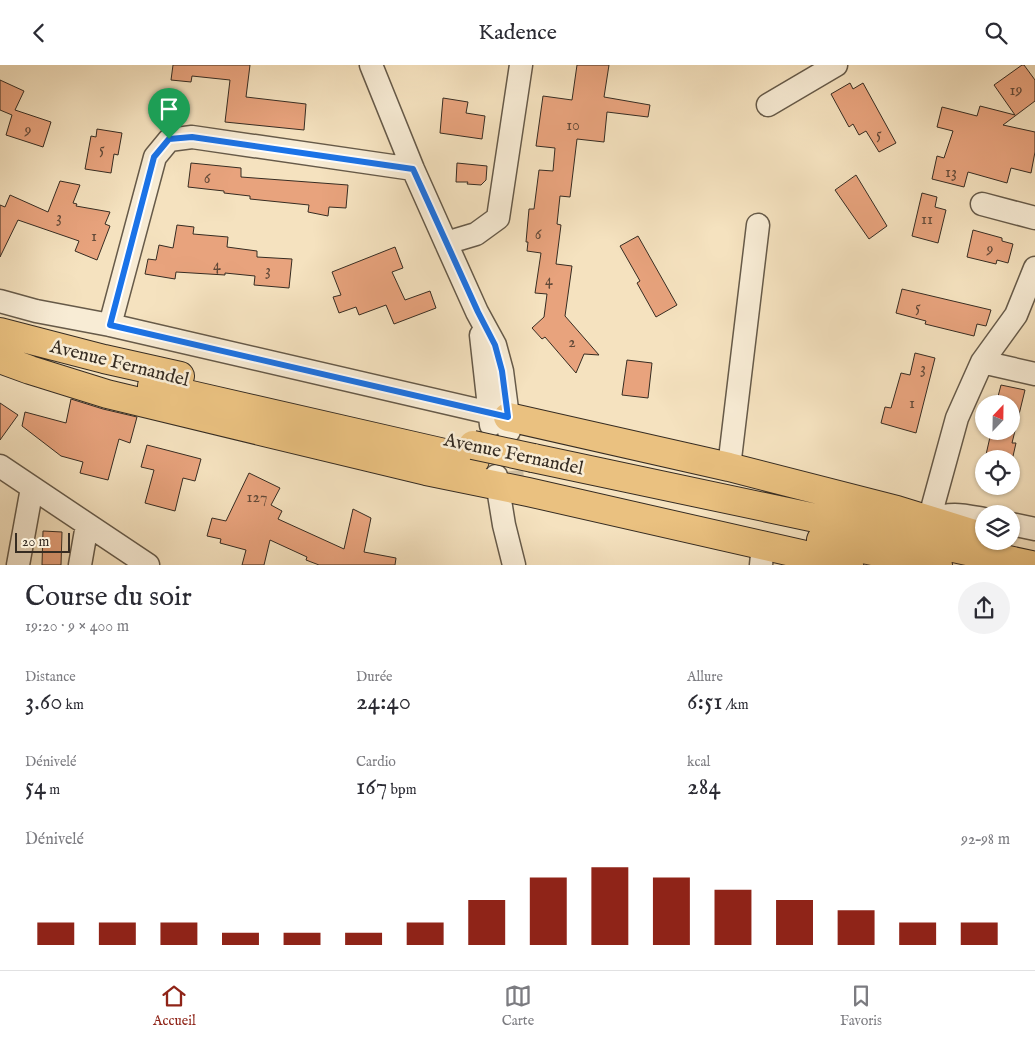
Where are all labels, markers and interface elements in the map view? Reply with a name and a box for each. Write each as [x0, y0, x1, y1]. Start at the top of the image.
icon: back [25, 19, 53, 47]
text: Kadence [478, 19, 557, 47]
icon: search [982, 19, 1010, 47]
house number: 19 [1010, 81, 1022, 101]
pin [148, 88, 190, 139]
icon: arrive [155, 95, 183, 123]
house number: 10 [566, 116, 580, 136]
house number: 9 [24, 121, 32, 141]
house number: 5 [876, 125, 882, 145]
house number: 5 [99, 140, 105, 160]
house number: 13 [945, 163, 957, 183]
house number: 6 [204, 169, 211, 189]
house number: 3 [56, 208, 62, 228]
house number: 11 [921, 210, 933, 230]
house number: 6 [535, 225, 542, 245]
house number: 1 [91, 227, 97, 247]
house number: 9 [986, 240, 994, 260]
house number: 4 [213, 256, 221, 276]
house number: 3 [265, 261, 271, 281]
house number: 4 [545, 271, 553, 291]
house number: 5 [915, 298, 921, 318]
house number: 2 [568, 333, 576, 353]
street label: Avenue Fernandel [47, 335, 192, 393]
house number: 3 [920, 359, 926, 379]
house number: 1 [909, 394, 915, 414]
north arrow [975, 395, 1020, 440]
map controls [975, 395, 1020, 550]
street label: Avenue Fernandel [440, 428, 586, 482]
button: locate [975, 450, 1020, 495]
house number: 127 [247, 488, 267, 508]
button: layers [975, 505, 1020, 550]
scale bar [15, 530, 70, 553]
text: 20 m [22, 533, 49, 551]
text: Course du soir [25, 580, 192, 615]
button: share [958, 582, 1010, 634]
text: 19:20 · 9 × 400 m [25, 617, 129, 637]
text: Distance [25, 668, 76, 686]
text: Durée [356, 668, 393, 686]
text: Allure [687, 668, 723, 686]
text: 3.60 [25, 686, 63, 718]
text: 24:40 [356, 686, 411, 718]
text: 6:51 [687, 686, 723, 718]
text: km [63, 696, 84, 714]
text: /km [723, 696, 749, 714]
text: Dénivelé [25, 753, 77, 771]
text: Cardio [356, 753, 396, 771]
text: kcal [687, 753, 710, 771]
text: 54 [25, 771, 46, 803]
text: 167 [356, 771, 388, 803]
text: 284 [687, 771, 721, 803]
text: m [46, 781, 60, 799]
text: bpm [388, 781, 416, 799]
text: Dénivelé [25, 830, 84, 850]
text: 92–98 m [961, 830, 1010, 850]
tab: Accueil [153, 982, 196, 1030]
tab: Carte [502, 982, 534, 1030]
tab: Favoris [840, 982, 882, 1030]

